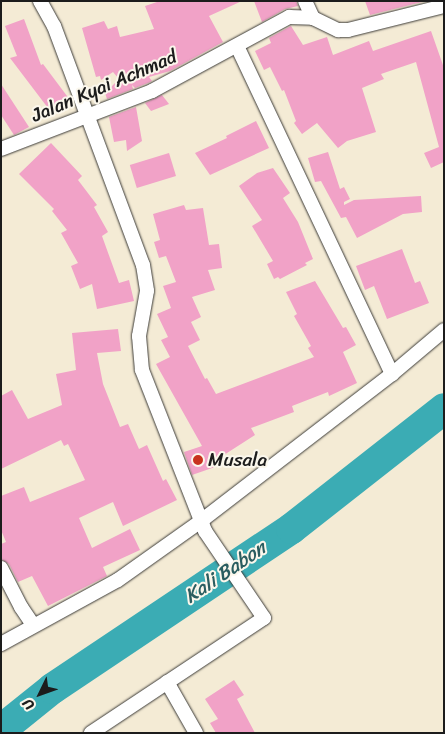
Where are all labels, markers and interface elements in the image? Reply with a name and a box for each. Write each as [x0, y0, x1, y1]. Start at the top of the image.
street label: Jalan Kyai Achmad [28, 45, 180, 127]
place label: Musala [208, 449, 267, 471]
marker: Musala [192, 454, 204, 466]
water label: Kali Babon [180, 536, 270, 608]
north arrow [15, 669, 65, 719]
text: U [16, 693, 41, 716]

